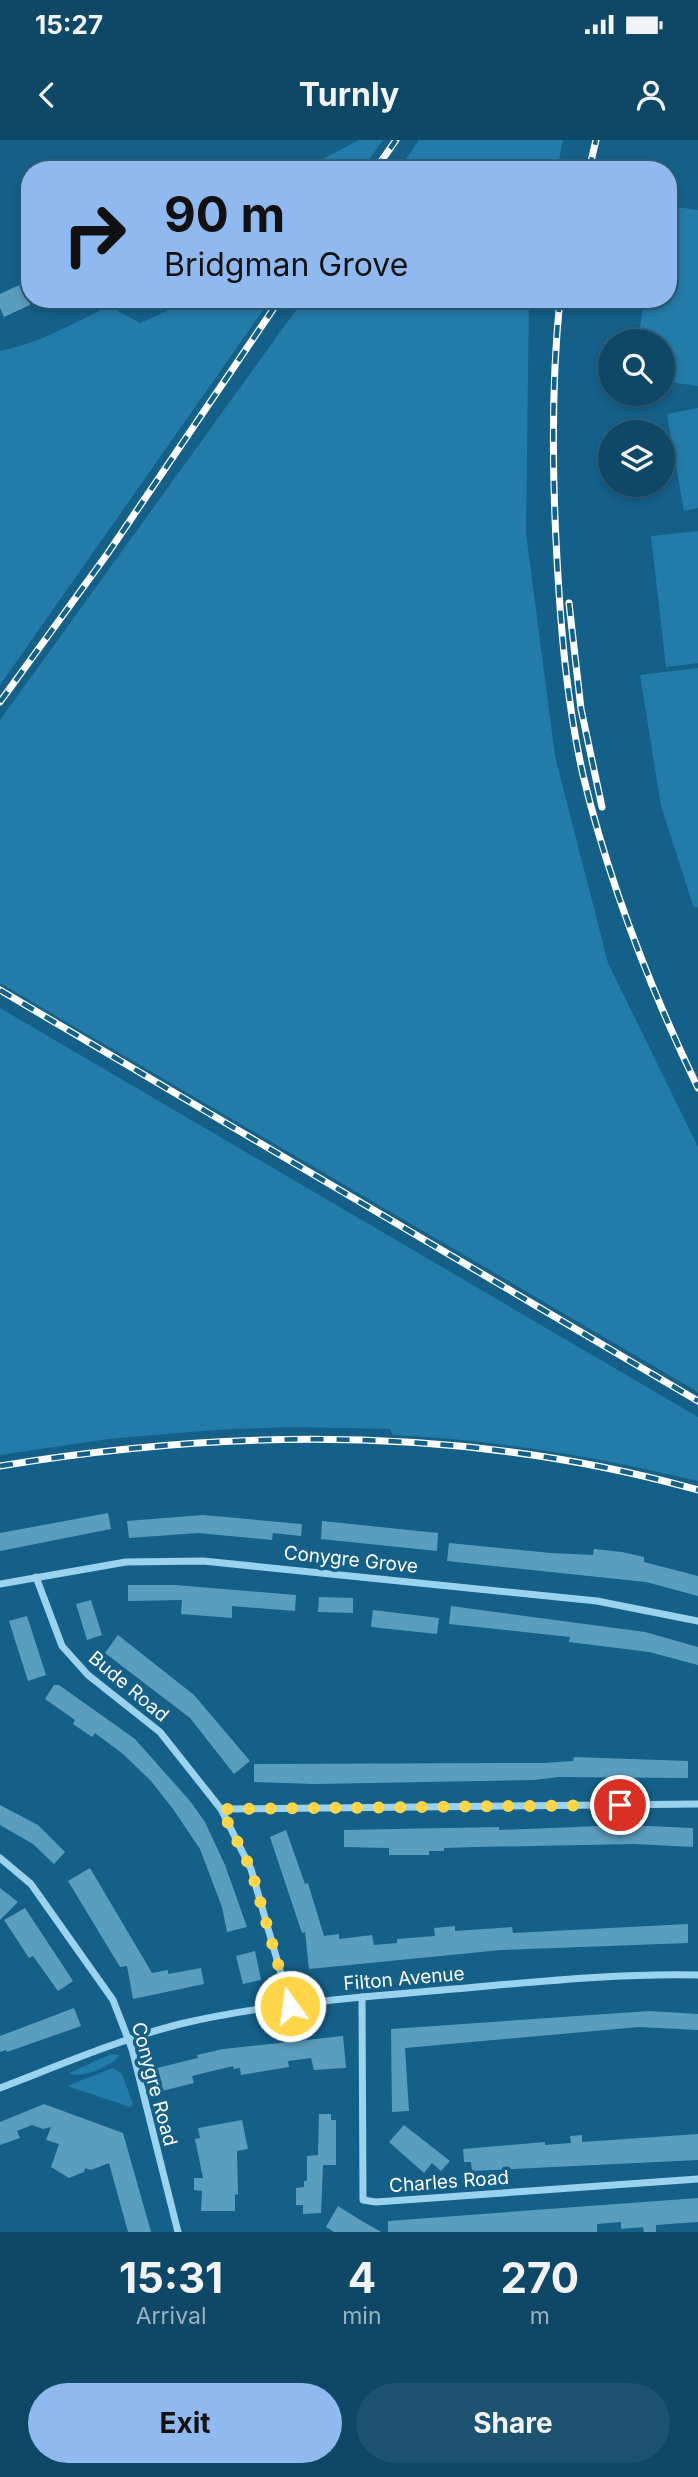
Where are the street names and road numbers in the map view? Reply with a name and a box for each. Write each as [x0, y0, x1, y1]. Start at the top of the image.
street label: Conygre Grove [283, 1541, 419, 1578]
street label: Bude Road [84, 1646, 173, 1727]
street label: Filton Avenue [343, 1962, 466, 1995]
street label: Conygre Road [127, 2020, 182, 2149]
street label: Charles Road [388, 2166, 510, 2197]

